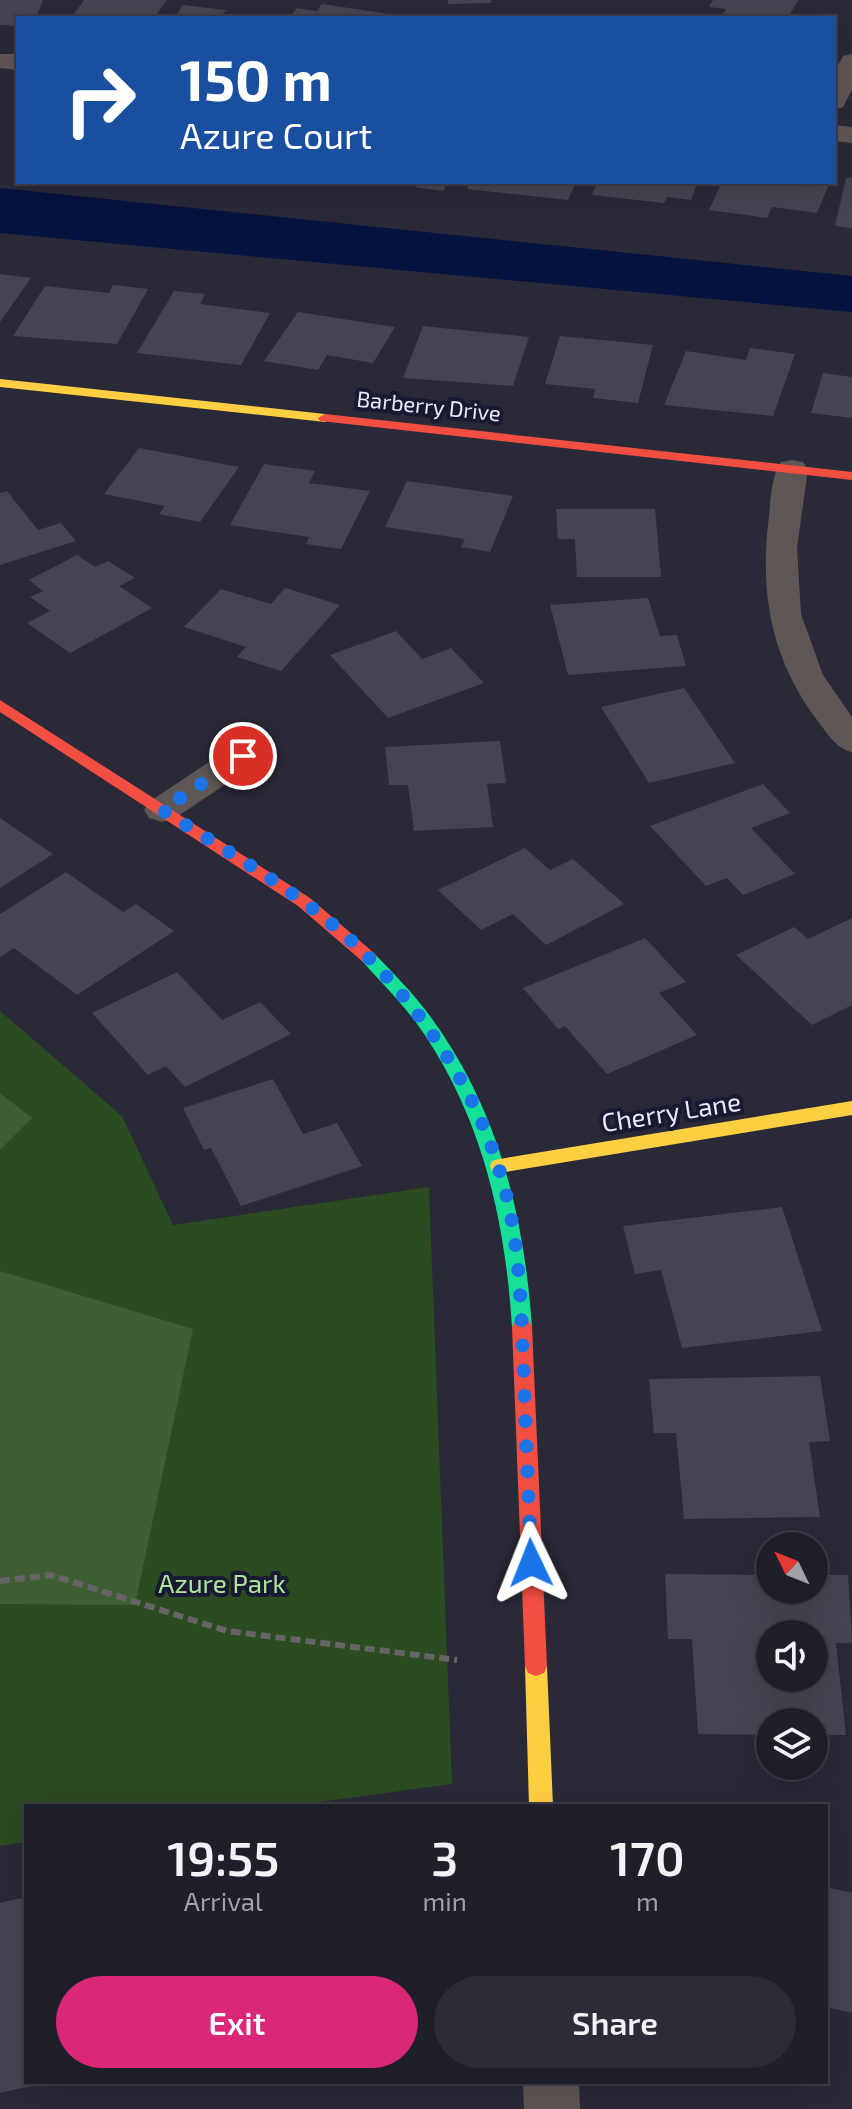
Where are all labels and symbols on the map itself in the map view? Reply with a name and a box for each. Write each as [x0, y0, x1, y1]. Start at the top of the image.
street label: Barberry Drive [356, 385, 502, 425]
pin [209, 722, 277, 790]
street label: Cherry Lane [599, 1085, 743, 1137]
position arrow [489, 1521, 573, 1605]
north arrow [756, 1532, 828, 1604]
park label: Azure Park [158, 1567, 286, 1598]

